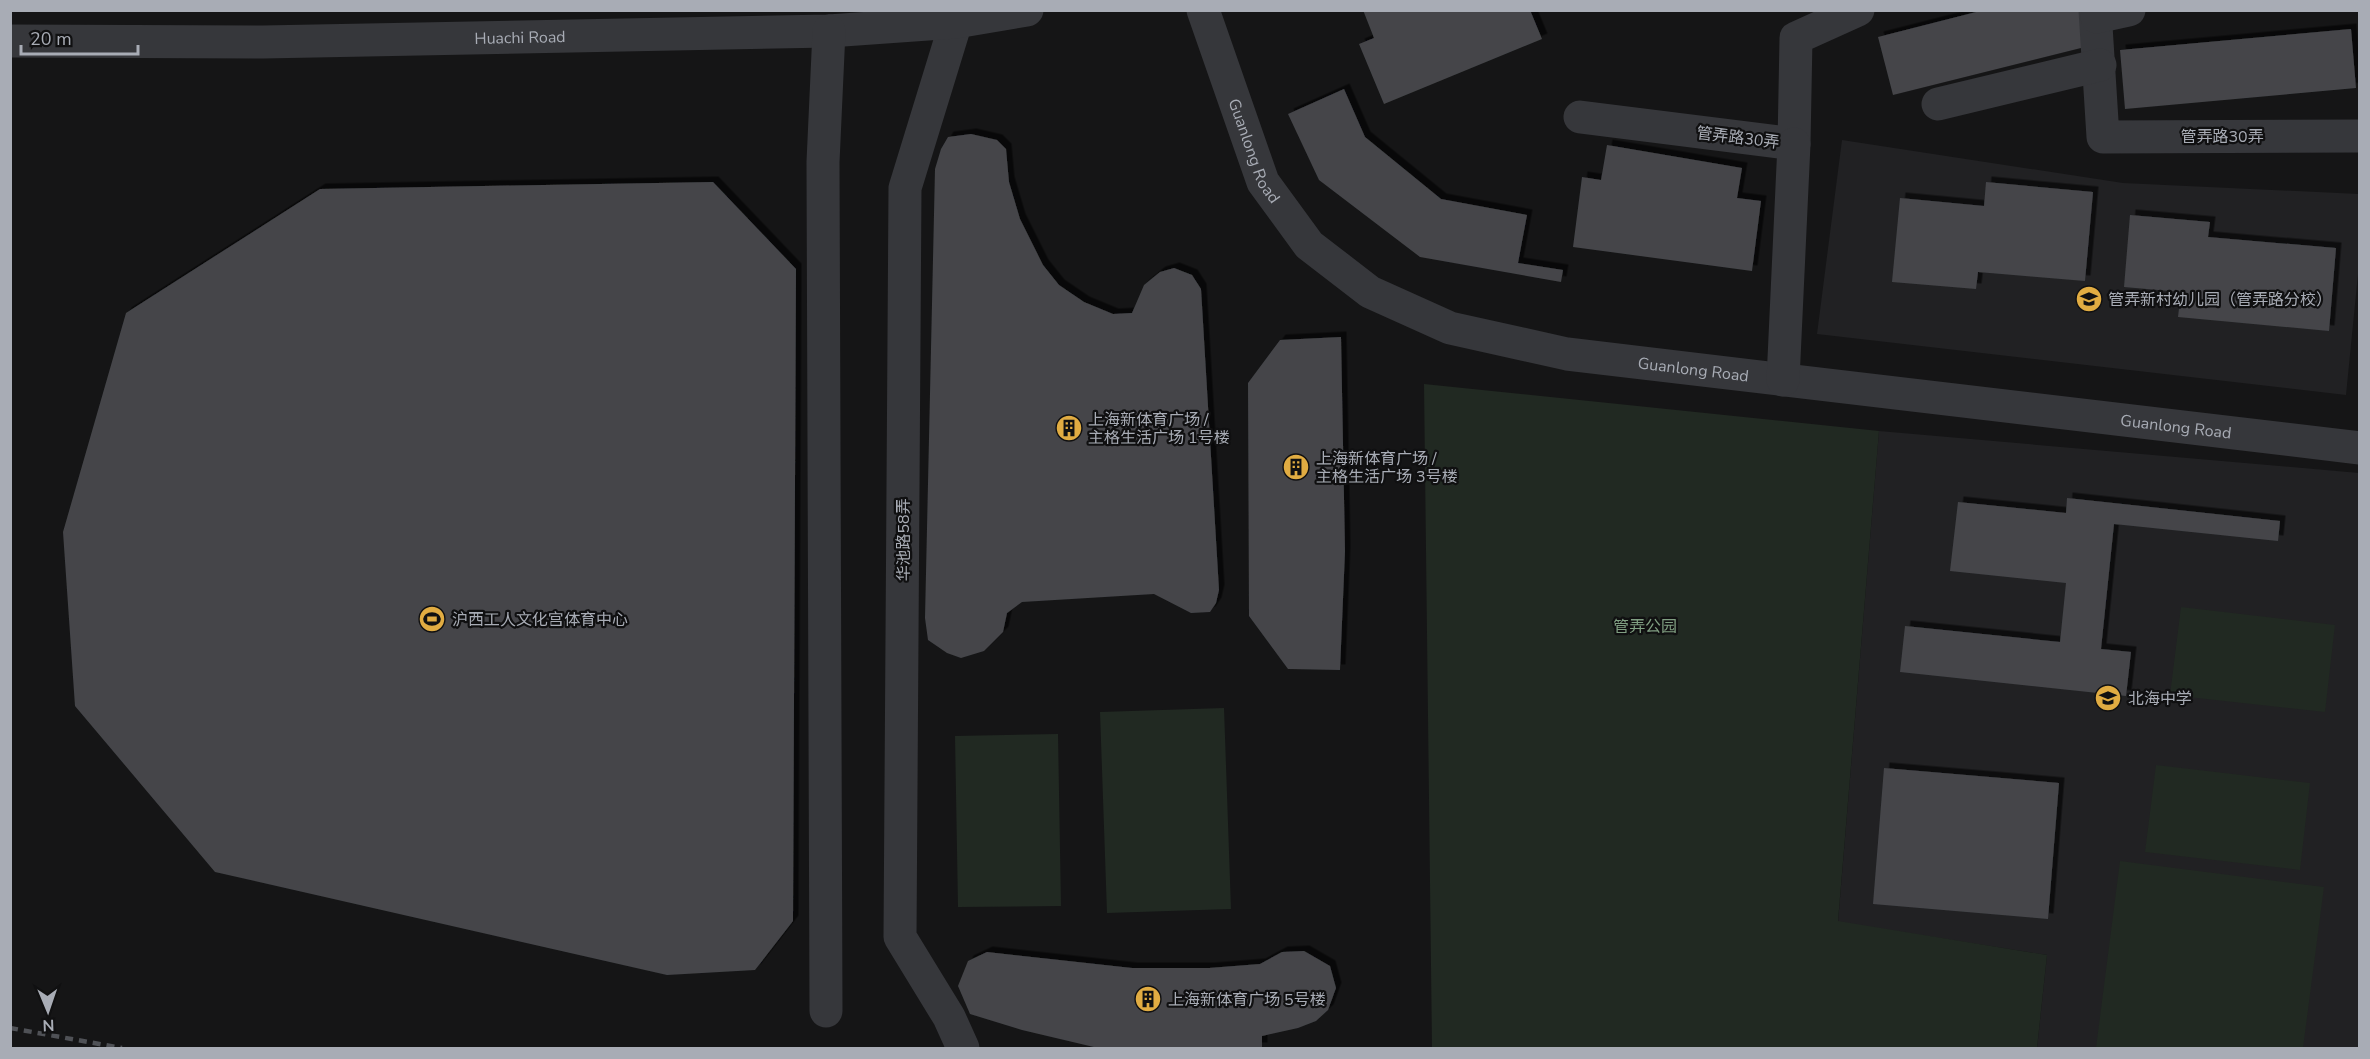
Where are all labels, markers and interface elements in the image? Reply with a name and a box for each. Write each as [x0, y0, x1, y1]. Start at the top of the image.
scale bar [21, 18, 138, 56]
street label: Huachi Road [474, 26, 566, 50]
text: 20 m [30, 27, 72, 51]
street label: Guanlong Road [1223, 96, 1285, 208]
street label: 管弄路30弄 [1695, 122, 1781, 154]
street label: 管弄路30弄 [2180, 126, 2264, 148]
school or university icon: 管弄新村幼儿园（管弄路分校） [2074, 284, 2104, 314]
place label: 管弄新村幼儿园（管弄路分校） [2108, 289, 2332, 311]
street label: Guanlong Road [1637, 352, 1750, 387]
place label: 上海新体育广场 / 主格生活广场 1号楼 [1088, 409, 1230, 449]
street label: Guanlong Road [2119, 410, 2233, 445]
building icon: 上海新体育广场 / 主格生活广场 1号楼 [1054, 413, 1084, 443]
place label: 上海新体育广场 / 主格生活广场 3号楼 [1316, 448, 1458, 488]
building icon: 上海新体育广场 / 主格生活广场 3号楼 [1281, 452, 1311, 482]
street label: 华池路58弄 [893, 498, 915, 582]
sports icon: 沪西工人文化宫体育中心 [417, 604, 447, 634]
place label: 沪西工人文化宫体育中心 [452, 609, 628, 631]
park label: 管弄公园 [1613, 616, 1677, 638]
school or university icon: 北海中学 [2093, 683, 2123, 713]
place label: 北海中学 [2128, 688, 2192, 710]
north arrow [18, 981, 78, 1041]
building icon: 上海新体育广场 5号楼 [1133, 984, 1163, 1014]
place label: 上海新体育广场 5号楼 [1168, 989, 1326, 1011]
text: N [42, 1014, 55, 1036]

